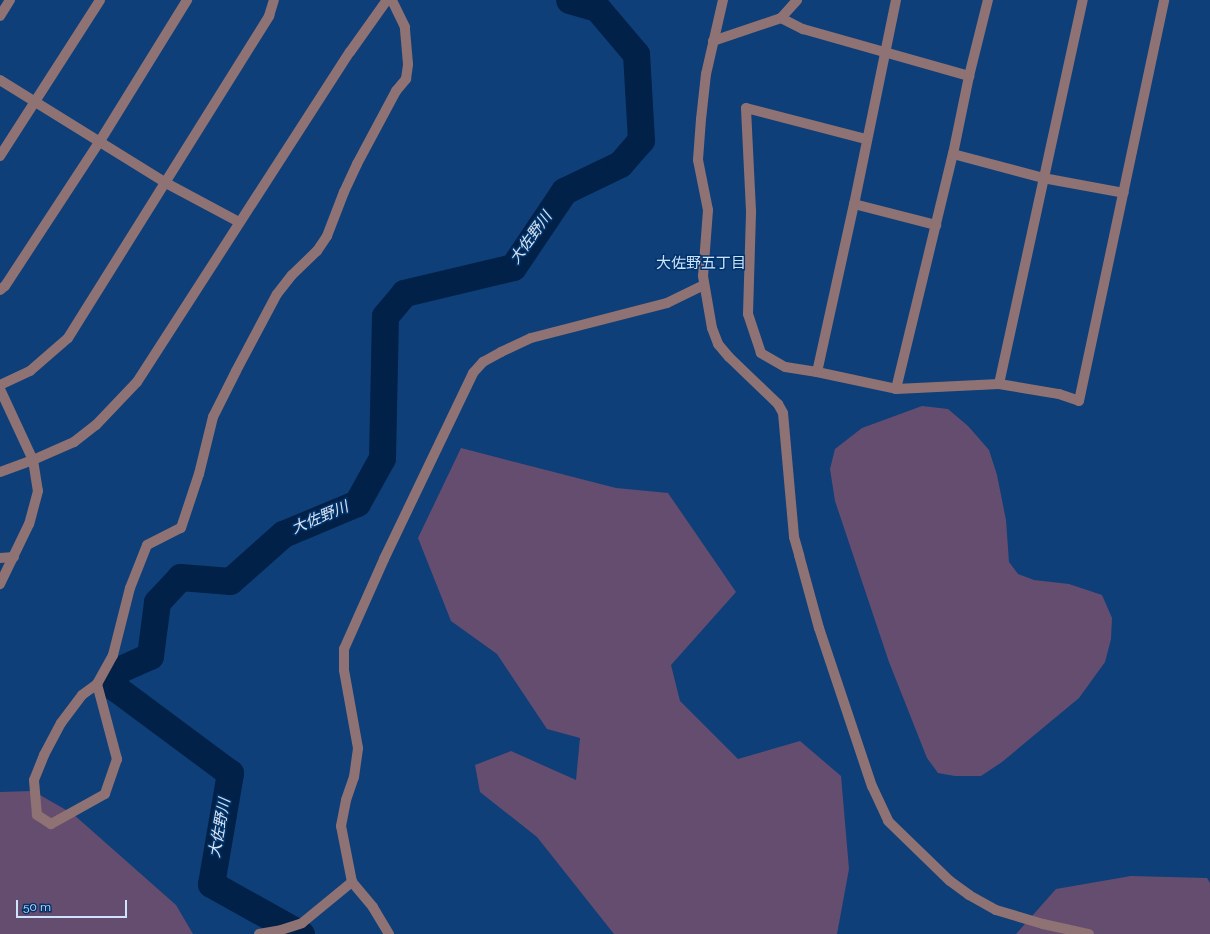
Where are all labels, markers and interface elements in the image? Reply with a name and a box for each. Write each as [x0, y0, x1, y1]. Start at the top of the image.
water label: 大佐野川 [506, 208, 556, 268]
district label: 大佐野五丁目 [656, 255, 746, 273]
water label: 大佐野川 [289, 498, 351, 538]
water label: 大佐野川 [206, 797, 234, 859]
scale bar [18, 892, 129, 918]
text: 50 m [23, 900, 51, 914]

